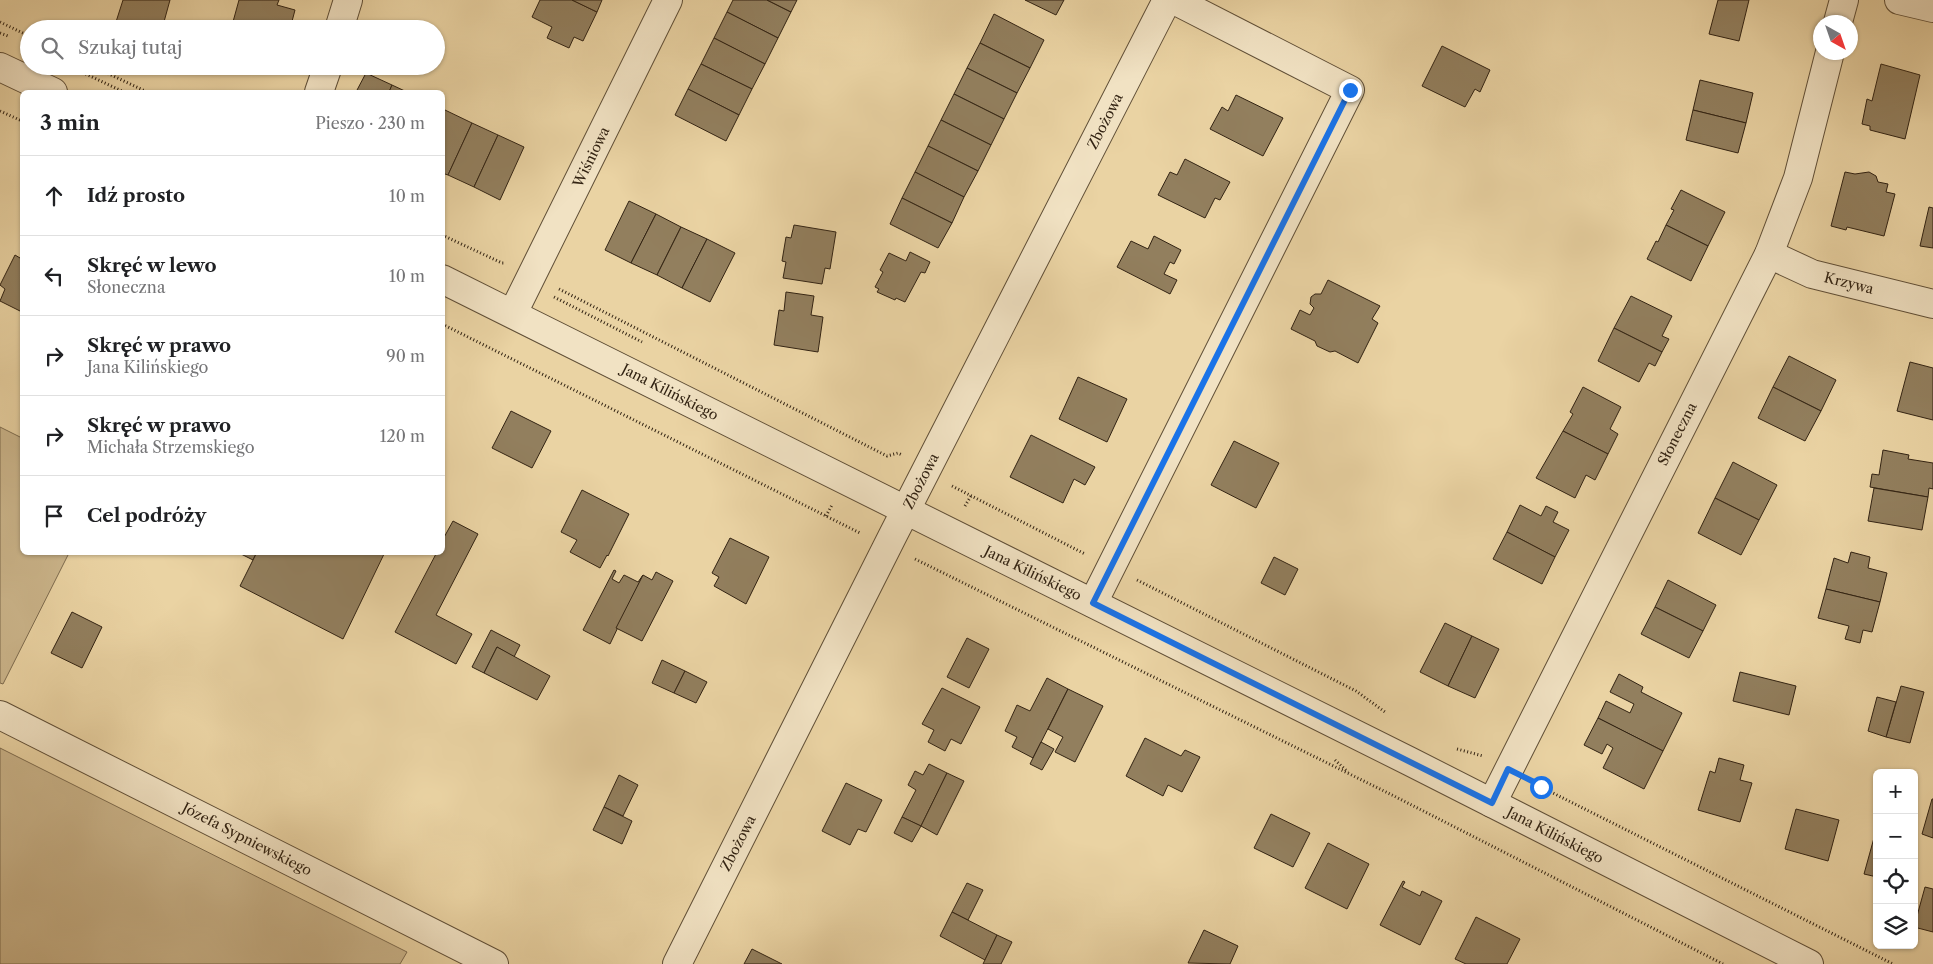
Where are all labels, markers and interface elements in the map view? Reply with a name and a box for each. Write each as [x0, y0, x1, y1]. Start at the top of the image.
north arrow [1813, 15, 1858, 60]
search box [20, 20, 445, 75]
icon: search [38, 34, 66, 62]
text: Szukaj tutaj [78, 36, 182, 59]
route end [1339, 79, 1362, 102]
street label: Zbożowa [1083, 89, 1127, 152]
text: 3 min [40, 110, 100, 135]
text: Pieszo · 230 m [315, 113, 425, 133]
street label: Wiśniowa [568, 123, 614, 191]
icon: ahead [40, 182, 68, 210]
text: Idź prosto [87, 184, 185, 207]
text: 10 m [389, 186, 425, 206]
text: Skręć w lewo [87, 254, 217, 277]
icon: left [40, 262, 68, 290]
text: 10 m [389, 266, 425, 286]
street label: Krzywa [1822, 268, 1876, 298]
text: Słoneczna [87, 277, 165, 297]
text: Skręć w prawo [87, 334, 231, 357]
icon: right [40, 342, 68, 370]
text: 90 m [386, 346, 425, 366]
text: Jana Kilińskiego [87, 357, 208, 377]
street label: Jana Kilińskiego [617, 359, 721, 424]
street label: Słoneczna [1653, 399, 1701, 469]
text: Skręć w prawo [87, 414, 231, 437]
icon: right [40, 422, 68, 450]
text: 120 m [380, 426, 425, 446]
text: Michała Strzemskiego [87, 437, 255, 457]
street label: Zbożowa [899, 449, 943, 512]
icon: arrive [40, 502, 68, 530]
text: Cel podróży [87, 504, 206, 527]
street label: Jana Kilińskiego [980, 541, 1085, 604]
map controls [1873, 769, 1918, 949]
button: + [1873, 769, 1918, 814]
route start [1530, 776, 1553, 799]
street label: Józefa Sypniewskiego [177, 798, 315, 880]
street label: Jana Kilińskiego [1502, 802, 1606, 867]
street label: Zbożowa [716, 811, 760, 874]
button: − [1873, 814, 1918, 859]
button: locate [1873, 859, 1918, 904]
button: layers [1873, 904, 1918, 949]

